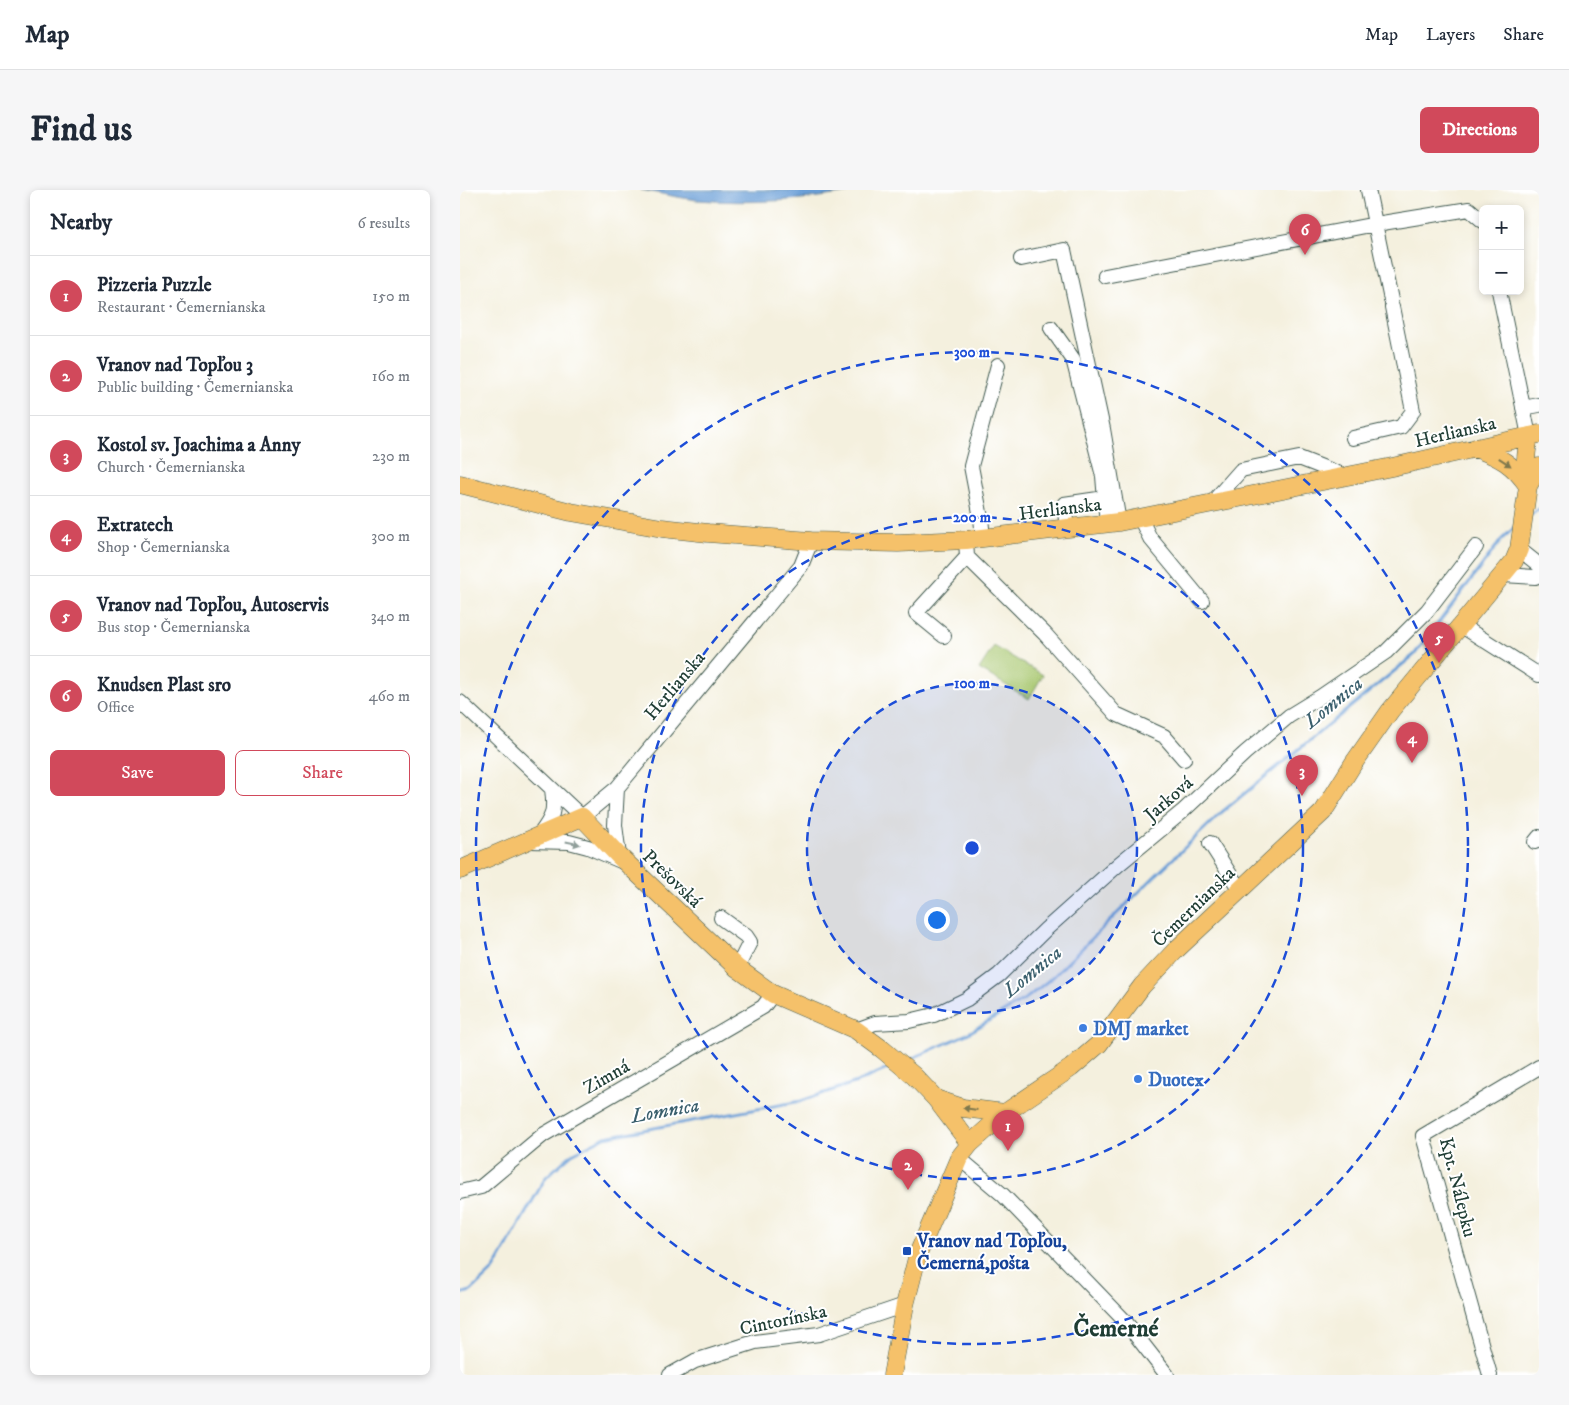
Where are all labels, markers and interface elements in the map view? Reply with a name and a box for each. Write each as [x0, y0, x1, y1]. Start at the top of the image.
text: Map [25, 20, 69, 50]
text: Map [1365, 24, 1398, 46]
text: Layers [1426, 24, 1475, 46]
text: Share [1503, 24, 1544, 46]
button: Directions [1420, 107, 1539, 153]
text: Find us [30, 108, 132, 152]
map controls [1479, 205, 1524, 295]
button: + [1479, 205, 1524, 250]
text: Nearby [50, 210, 112, 236]
text: 6 results [357, 213, 410, 233]
pin: 6 [1289, 214, 1321, 255]
button: − [1479, 250, 1524, 295]
text: Pizzeria Puzzle [97, 274, 212, 297]
text: 1 [63, 286, 69, 306]
text: 150 m [372, 286, 410, 306]
text: Restaurant · Čemernianska [97, 297, 266, 317]
text: 300 m [954, 343, 991, 362]
text: Vranov nad Topľou 3 [97, 354, 253, 377]
text: 2 [62, 366, 70, 386]
text: 160 m [372, 366, 410, 386]
text: Public building · Čemernianska [97, 377, 293, 397]
street label: Herlianska [1412, 412, 1498, 453]
text: Kostol sv. Joachima a Anny [97, 434, 301, 457]
text: 3 [63, 446, 69, 466]
text: 230 m [372, 446, 410, 466]
text: Church · Čemernianska [97, 457, 245, 477]
one-way arrow [1498, 458, 1512, 467]
street label: Herlianska [1018, 493, 1103, 526]
text: 200 m [953, 508, 992, 527]
text: Extratech [97, 514, 173, 537]
text: 4 [61, 526, 71, 546]
text: 300 m [371, 526, 410, 546]
text: Shop · Čemernianska [97, 537, 230, 557]
text: Vranov nad Topľou, Autoservis [97, 594, 329, 617]
text: 5 [62, 606, 70, 626]
text: 340 m [371, 606, 410, 626]
text: Bus stop · Čemernianska [97, 617, 250, 637]
pin: 5 [1423, 622, 1455, 663]
street label: Herlianska [640, 647, 711, 725]
water label: Lomnica [1299, 672, 1368, 735]
text: Knudsen Plast sro [97, 674, 231, 697]
text: 100 m [954, 674, 991, 693]
text: 6 [62, 686, 70, 706]
text: 460 m [368, 686, 410, 706]
text: Office [97, 697, 134, 717]
pin: 4 [1396, 722, 1428, 763]
button: Save [50, 750, 225, 796]
button: Share [235, 750, 410, 796]
pin: 3 [1286, 755, 1318, 796]
street label: Jarková [1138, 772, 1198, 828]
centre of rings [963, 839, 981, 857]
one-way arrow [566, 840, 582, 848]
street label: Prešovská [637, 845, 706, 913]
street label: Čemernianska [1146, 860, 1240, 952]
your location [924, 907, 950, 933]
water label: Lomnica [998, 941, 1067, 1004]
place label: DMJ market [1093, 1018, 1189, 1041]
marker: DMJ market [1077, 1022, 1089, 1034]
street label: Zimná [580, 1055, 634, 1100]
place label: Duotex [1148, 1069, 1205, 1092]
marker: Duotex [1132, 1073, 1144, 1085]
water label: Lomnica [628, 1093, 701, 1130]
one-way arrow [961, 1105, 977, 1113]
pin: 1 [992, 1110, 1024, 1151]
street label: Kpt. Nálepku [1434, 1135, 1481, 1240]
pin: 2 [892, 1149, 924, 1190]
place label: Vranov nad Topľou, Čemerná,pošta [916, 1230, 1067, 1275]
marker: Vranov nad Topľou, Čemerná,pošta [901, 1245, 913, 1257]
street label: Cintorínska [738, 1300, 829, 1341]
district label: Čemerné [1073, 1313, 1160, 1344]

